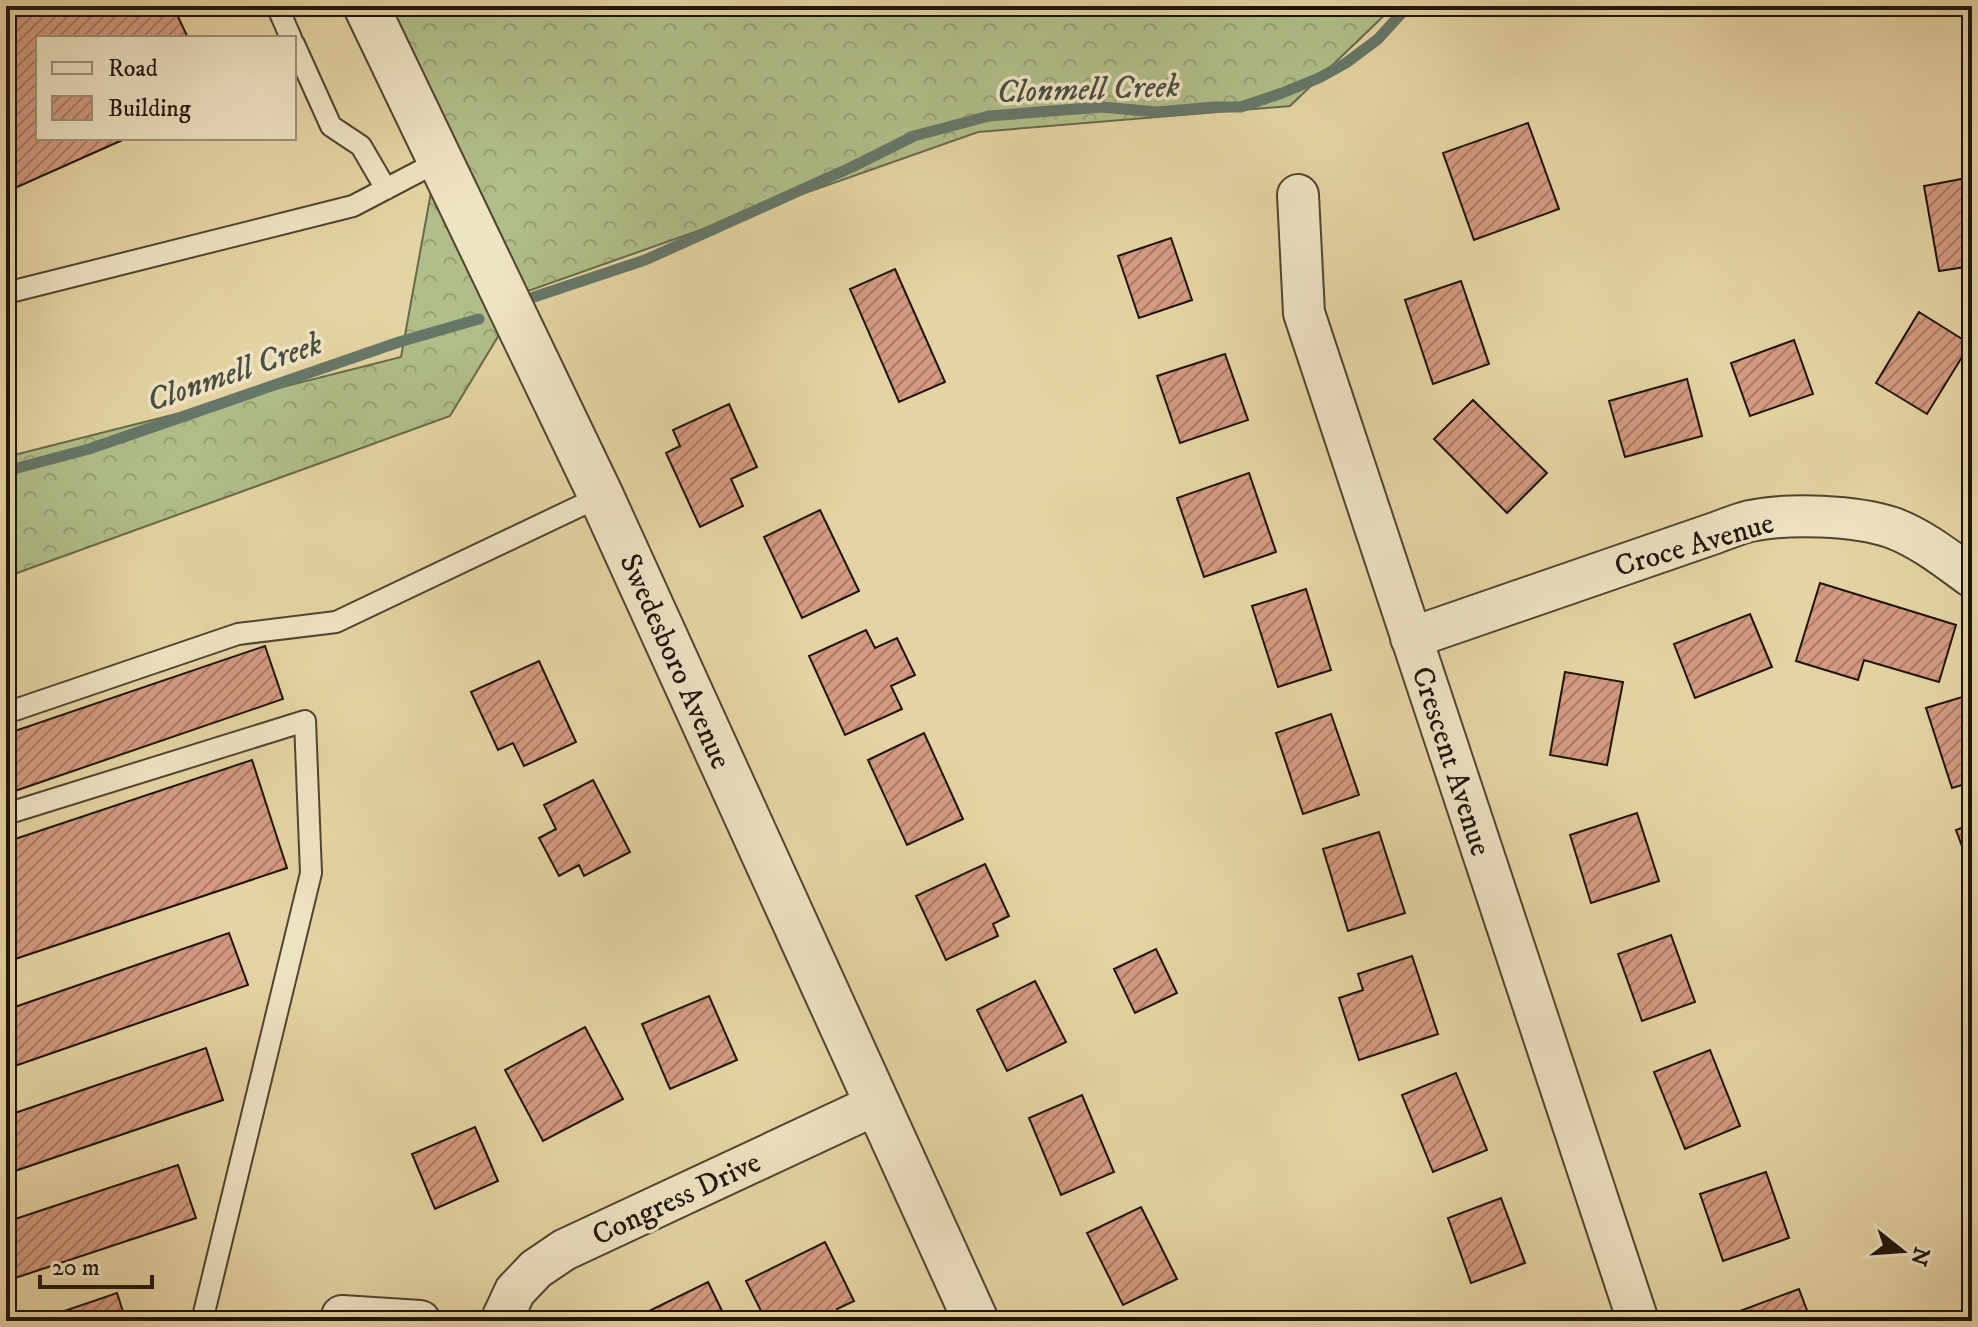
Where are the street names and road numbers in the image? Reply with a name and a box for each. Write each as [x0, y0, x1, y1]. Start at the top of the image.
street label: Croce Avenue [1611, 505, 1778, 586]
street label: Swedesboro Avenue [611, 548, 739, 775]
street label: Crescent Avenue [1403, 662, 1499, 861]
street label: Congress Drive [586, 1144, 767, 1255]

